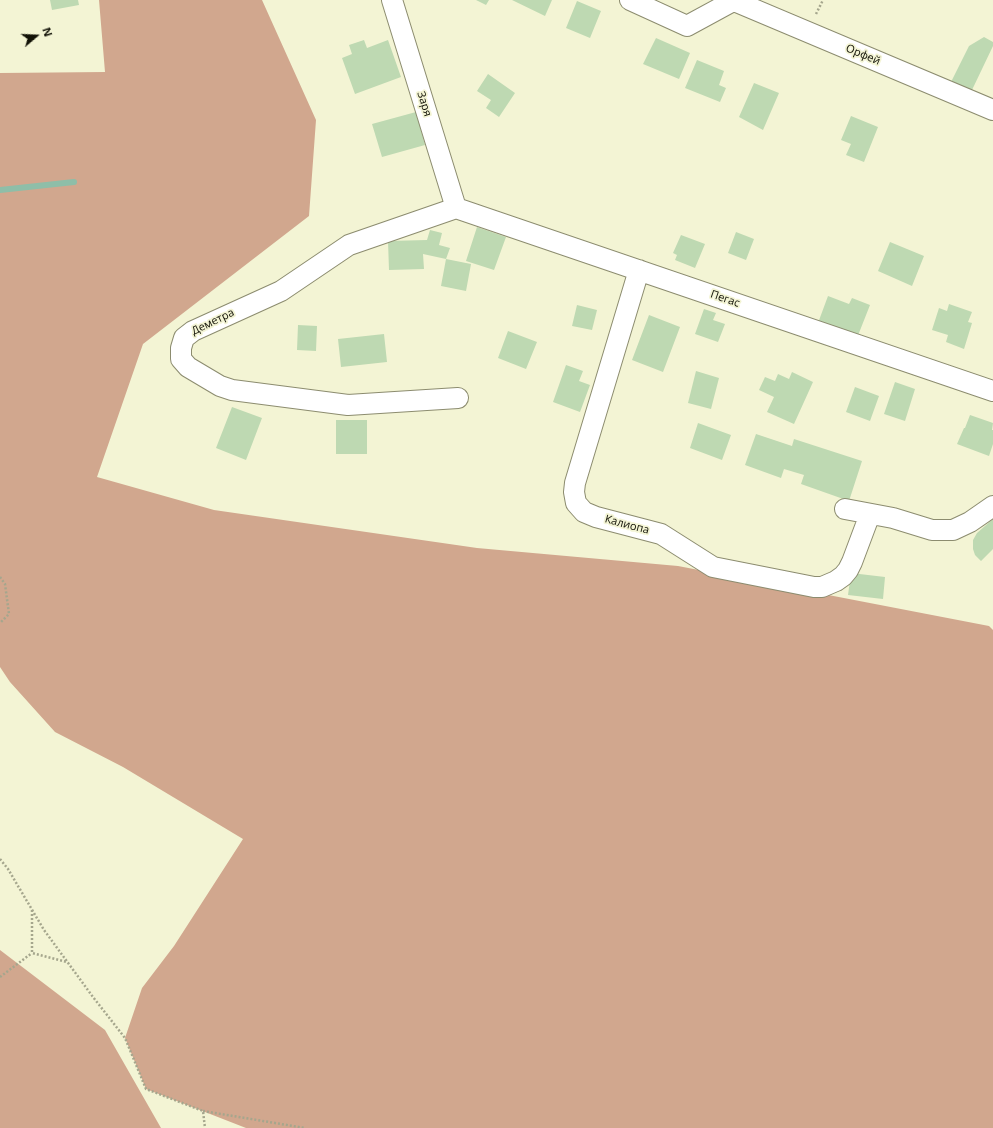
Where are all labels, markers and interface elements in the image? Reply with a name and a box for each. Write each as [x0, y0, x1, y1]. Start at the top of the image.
north arrow [16, 16, 56, 56]
text: N [39, 25, 56, 39]
street label: Орфей [844, 42, 882, 68]
street label: Заря [414, 90, 434, 118]
street label: Пегас [709, 288, 741, 310]
street label: Деметра [189, 306, 237, 338]
street label: Калиопа [603, 513, 651, 537]

